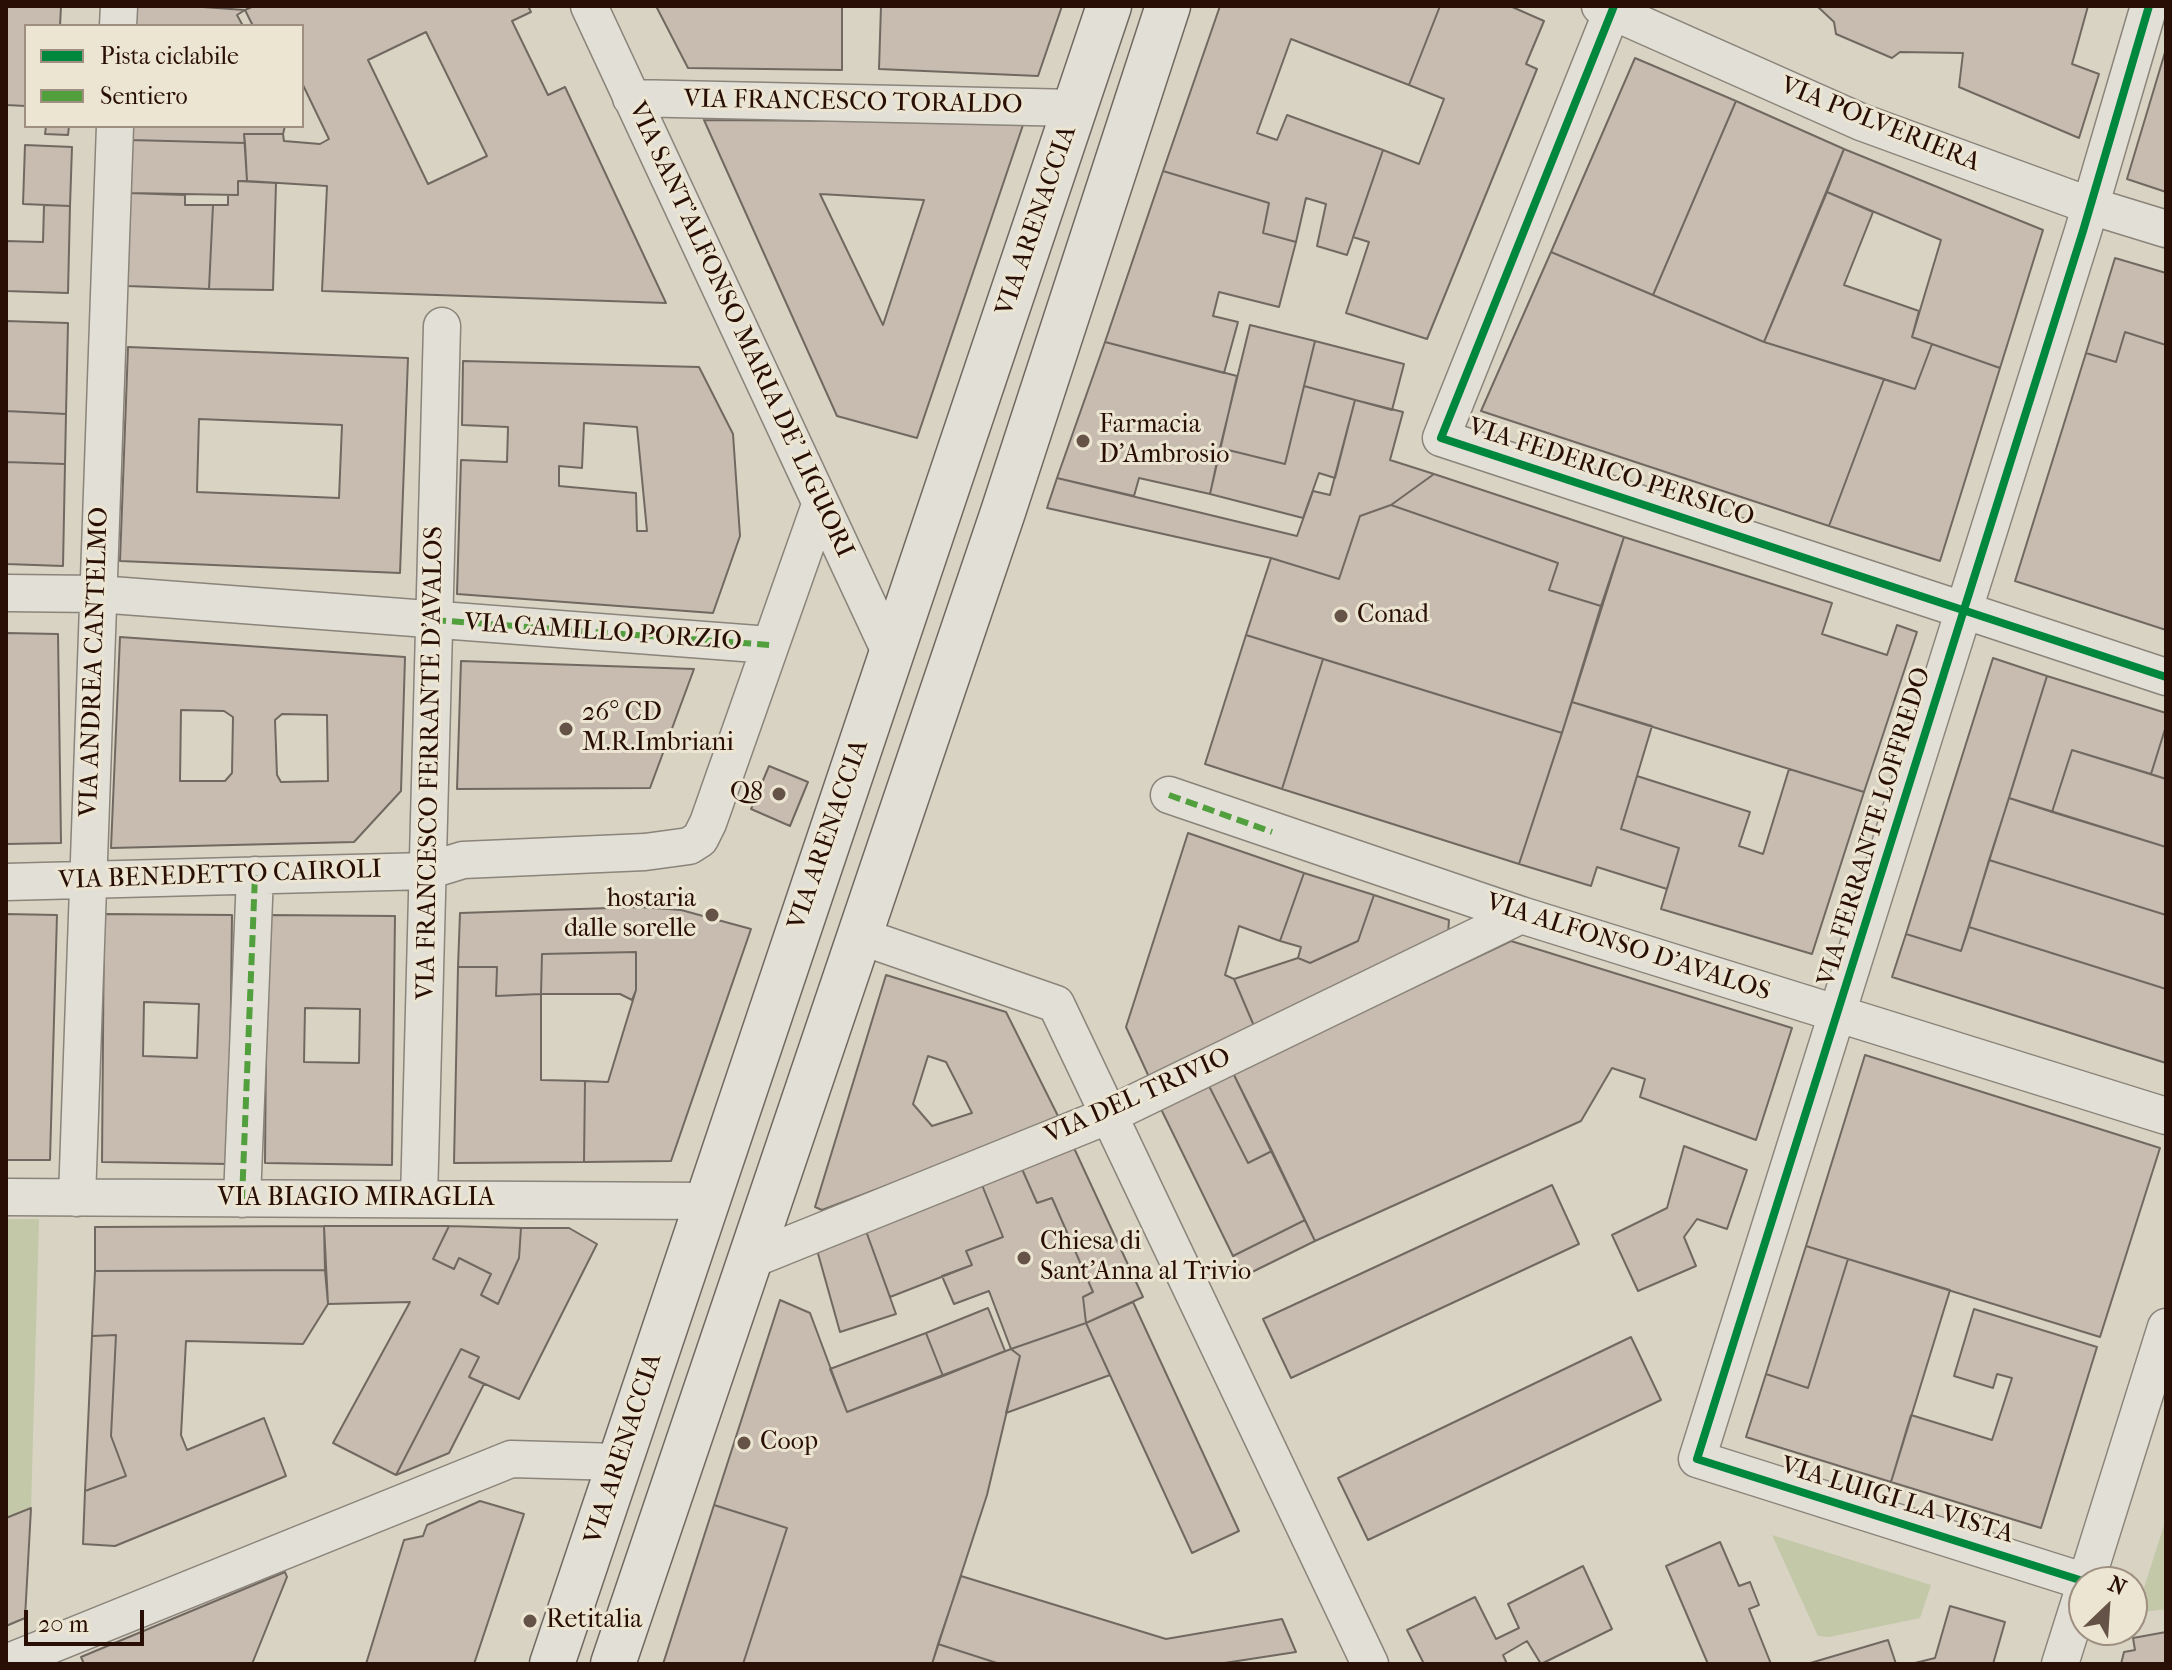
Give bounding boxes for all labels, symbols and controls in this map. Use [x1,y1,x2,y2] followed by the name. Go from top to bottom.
[24,24,304,128] legend
[100,42,239,70] text: Pista ciclabile
[1776,71,1984,179] street label: VIA POLVERIERA
[100,82,188,110] text: Sentiero
[683,84,1023,122] street label: VIA FRANCESCO TORALDO
[620,97,860,563] street label: VIA SANT'ALFONSO MARIA DE' LIGUORI
[990,122,1084,320] street label: VIA ARENACCIA
[1099,410,1229,472] place label: Farmacia D'Ambrosio
[1464,412,1758,534] street label: VIA FEDERICO PERSICO
[1074,432,1092,450] marker: Farmacia D'Ambrosio
[74,507,116,817] street label: VIA ANDREA CANTELMO
[411,526,451,1000] street label: VIA FRANCESCO FERRANTE D'AVALOS
[1357,600,1429,632] place label: Conad
[1332,607,1350,625] marker: Conad
[463,608,743,658] street label: VIA CAMILLO PORZIO
[1812,664,1938,990] street label: VIA FERRANTE LOFFREDO
[582,698,734,760] place label: 26° CD M.R.Imbriani
[557,720,575,738] marker: 26° CD M.R.Imbriani
[782,736,876,934] street label: VIA ARENACCIA
[730,778,763,810] place label: Q8
[770,785,788,803] marker: Q8
[58,855,382,897] street label: VIA BENEDETTO CAIROLI
[564,884,696,946] place label: hostaria dalle sorelle
[1482,887,1774,1009] street label: VIA ALFONSO D'AVALOS
[703,906,721,924] marker: hostaria dalle sorelle
[1040,1042,1236,1152] street label: VIA DEL TRIVIO
[217,1183,495,1215] street label: VIA BIAGIO MIRAGLIA
[1040,1227,1251,1288] place label: Chiesa di Sant'Anna al Trivio
[1015,1249,1033,1267] marker: Chiesa di Sant'Anna al Trivio
[578,1350,670,1548] street label: VIA ARENACCIA
[760,1427,818,1459] place label: Coop
[735,1434,753,1452] marker: Coop
[1777,1451,2017,1551] street label: VIA LUIGI LA VISTA
[2068,1566,2148,1646] north arrow
[2104,1571,2130,1601] text: N
[28,1594,148,1644] scale bar
[546,1605,642,1637] place label: Retitalia
[38,1610,89,1638] text: 20 m
[521,1612,539,1630] marker: Retitalia

